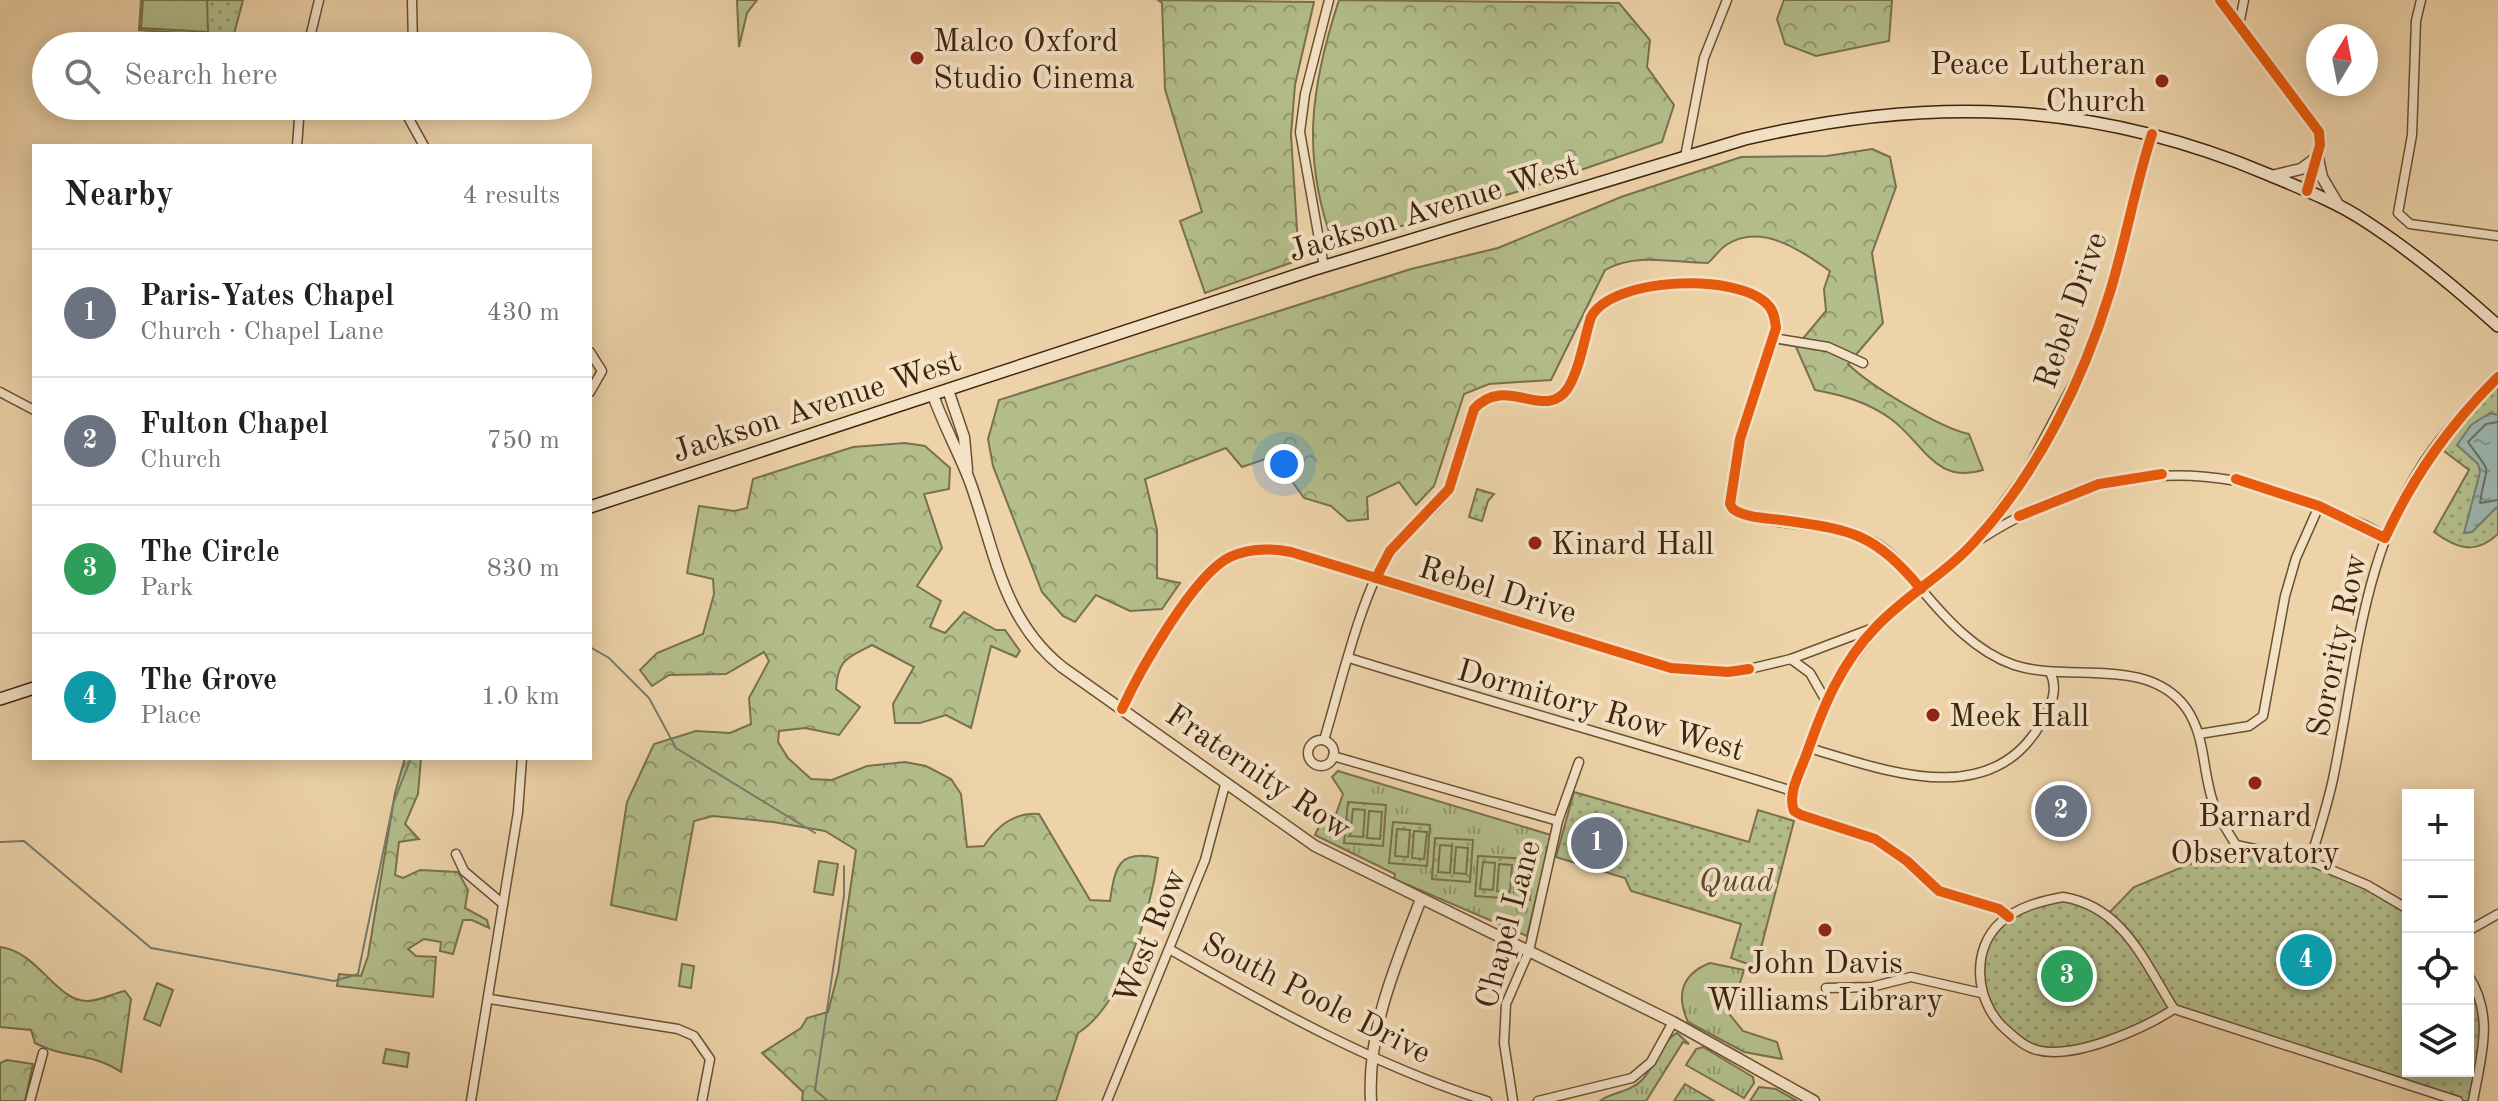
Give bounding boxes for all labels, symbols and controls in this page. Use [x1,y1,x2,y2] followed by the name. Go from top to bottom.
[2306,24,2378,96] north arrow
[933,27,1135,96] place label: Malco Oxford Studio Cinema
[32,32,592,120] search box
[908,49,926,67] marker: Malco Oxford Studio Cinema
[1930,50,2146,119] place label: Peace Lutheran Church
[60,54,104,98] icon: search
[124,61,278,91] text: Search here
[2153,72,2171,90] marker: Peace Lutheran Church
[1285,151,1583,269] street label: Jackson Avenue West
[64,179,174,213] text: Nearby
[462,183,560,209] text: 4 results
[2031,229,2115,393] street label: Rebel Drive
[140,282,394,312] text: Paris-Yates Chapel
[82,300,98,326] text: 1
[487,300,560,326] text: 430 m
[140,319,384,345] text: Church · Chapel Lane
[669,346,965,470] street label: Jackson Avenue West
[140,410,329,440] text: Fulton Chapel
[82,428,98,454] text: 2
[487,428,560,454] text: 750 m
[1264,444,1304,484] your location
[140,447,222,473] text: Church
[1551,530,1714,562] place label: Kinard Hall
[1526,534,1544,552] marker: Kinard Hall
[140,538,280,568] text: The Circle
[2304,551,2374,740] street label: Sorority Row
[1414,553,1580,631] street label: Rebel Drive
[82,556,98,582] text: 3
[487,556,560,582] text: 830 m
[140,575,194,601] text: Park
[1453,656,1747,768] street label: Dormitory Row West
[140,666,277,696] text: The Grove
[82,684,98,710] text: 4
[481,684,560,710] text: 1.0 km
[1159,700,1356,847] street label: Fraternity Row
[1949,702,2089,734] place label: Meek Hall
[140,703,201,729] text: Place
[1924,706,1942,724] marker: Meek Hall
[2246,774,2264,792] marker: Barnard Observatory
[2035,781,2087,841] pin: 2
[2402,789,2474,1077] map controls
[2402,789,2474,861] button: +
[2170,802,2340,871] place label: Barnard Observatory
[1571,813,1623,873] pin: 1
[1472,837,1548,1012] street label: Chapel Lane
[2402,861,2474,933] button: −
[1110,865,1193,1009] street label: West Row
[1698,867,1775,899] park label: Quad
[1816,921,1834,939] marker: John Davis Williams Library
[1196,928,1435,1071] street label: South Poole Drive
[2280,930,2332,990] pin: 4
[2402,933,2474,1005] button: locate
[2041,946,2093,1006] pin: 3
[1707,949,1943,1018] place label: John Davis Williams Library
[2402,1005,2474,1077] button: layers

